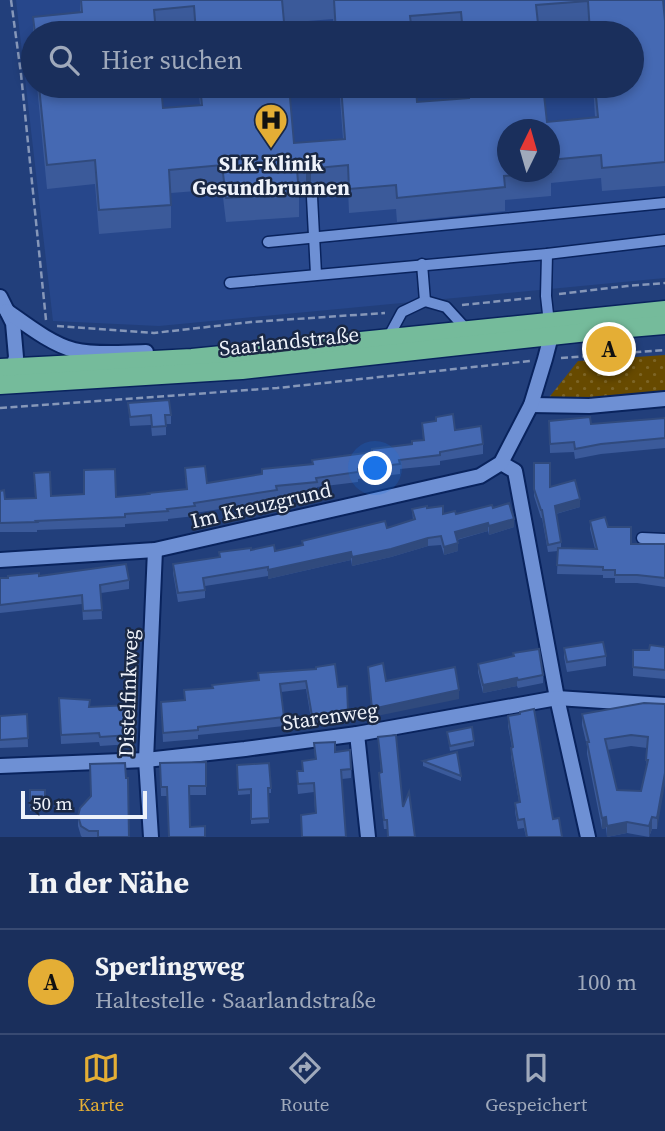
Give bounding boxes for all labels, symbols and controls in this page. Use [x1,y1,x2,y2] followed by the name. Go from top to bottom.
[21,21,644,98] search box
[45,41,83,79] icon: search
[101,42,243,78] text: Hier suchen
[252,101,290,150] hospital icon: SLK-Klinik Gesundbrunnen
[497,119,560,182] north arrow
[192,149,350,202] place label: SLK-Klinik Gesundbrunnen
[218,319,360,363] street label: Saarlandstraße
[586,323,632,375] pin: A
[358,451,392,485] your location
[188,475,334,535] street label: Im Kreuzgrund
[111,628,145,757] street label: Distelfinkweg
[280,695,380,737] street label: Starenweg
[21,788,147,820] scale bar
[32,790,73,816] text: 50 m
[28,862,189,903] text: In der Nähe
[95,948,244,984] text: Sperlingweg
[43,966,59,998] text: A
[576,966,637,998] text: 100 m
[95,984,376,1016] text: Haltestelle · Saarlandstraße
[78,1049,124,1117] tab: Karte
[280,1049,329,1117] tab: Route
[485,1049,587,1117] tab: Gespeichert

